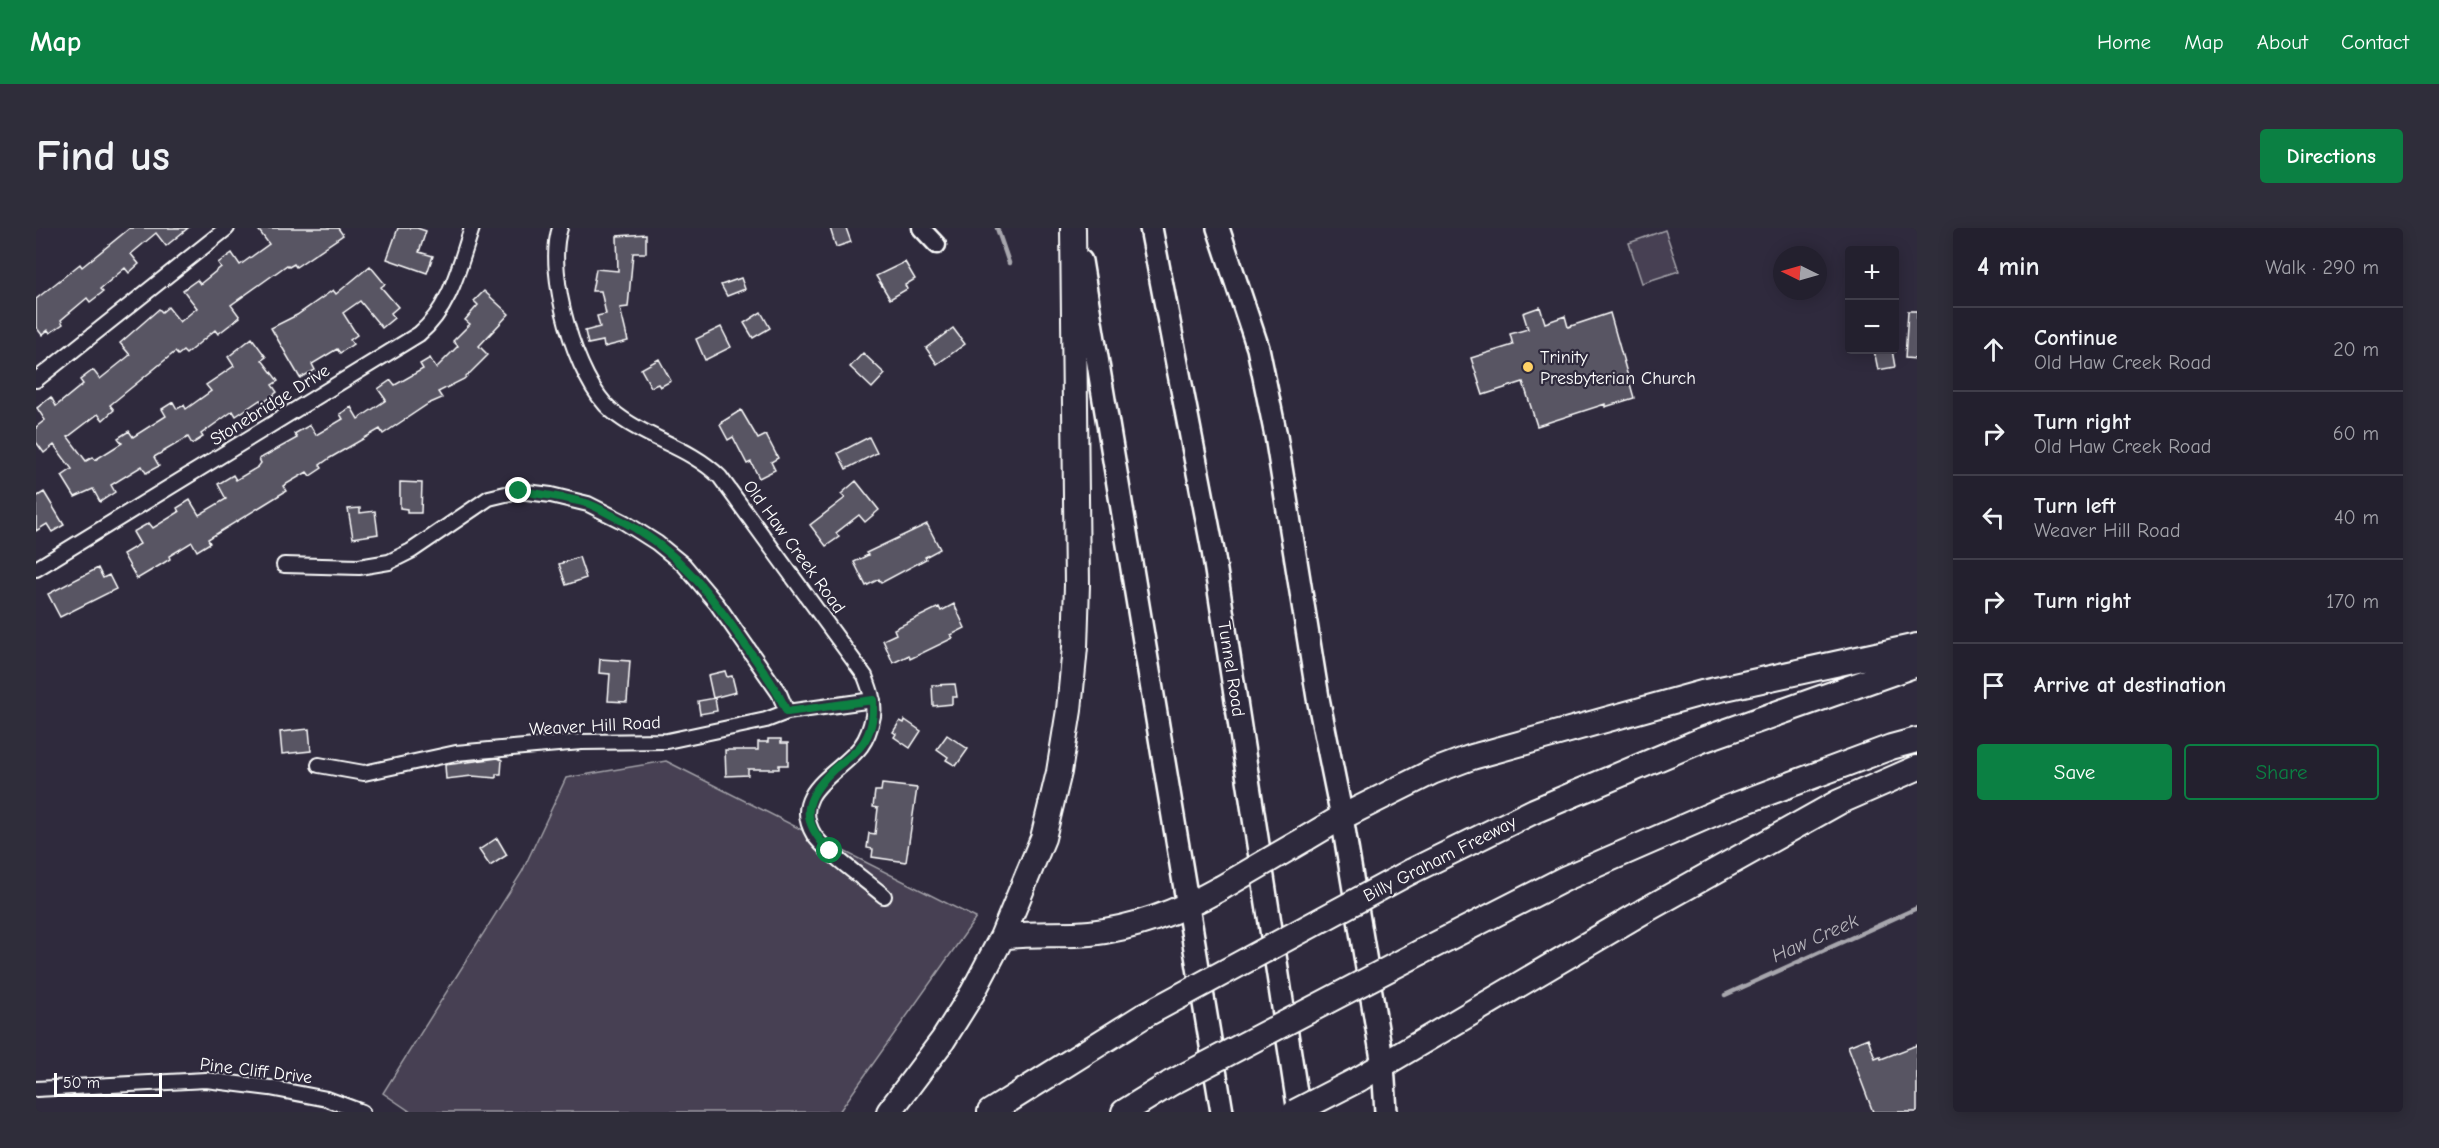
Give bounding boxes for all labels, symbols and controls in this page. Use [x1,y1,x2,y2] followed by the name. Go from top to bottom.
[30,26,81,58] text: Map
[2097,30,2151,54] text: Home
[2184,30,2224,54] text: Map
[2257,30,2308,54] text: About
[2341,30,2409,54] text: Contact
[2260,129,2403,183] button: Directions
[36,132,170,181] text: Find us
[1773,246,1827,300] north arrow
[1845,246,1899,354] map controls
[1845,246,1899,300] button: +
[1977,252,2040,282] text: 4 min
[2265,256,2379,279] text: Walk · 290 m
[1845,300,1899,354] button: −
[2034,325,2117,351] text: Continue
[1977,333,2010,366] icon: ahead
[2333,338,2379,361] text: 20 m
[1540,347,1696,389] place label: Trinity Presbyterian Church
[2034,351,2211,374] text: Old Haw Creek Road
[206,360,334,450] street label: Stonebridge Drive
[1521,360,1535,374] marker: Trinity Presbyterian Church
[2034,409,2131,435] text: Turn right
[1977,417,2010,450] icon: right
[2333,422,2379,445] text: 60 m
[2034,435,2211,458] text: Old Haw Creek Road
[739,476,849,618] street label: Old Haw Creek Road
[505,477,531,503] route end
[2034,493,2116,519] text: Turn left
[1977,501,2010,534] icon: left
[2334,506,2379,529] text: 40 m
[2034,519,2181,542] text: Weaver Hill Road
[1977,585,2010,618] icon: right
[2034,588,2131,614] text: Turn right
[2326,590,2379,613] text: 170 m
[1213,620,1249,718] street label: Tunnel Road
[1977,669,2010,702] icon: arrive
[2034,672,2226,698] text: Arrive at destination
[529,712,661,740] street label: Weaver Hill Road
[1977,744,2172,800] button: Save
[2184,744,2379,800] button: Share
[1360,811,1521,907] street label: Billy Graham Freeway
[816,837,842,863] route start
[1768,909,1862,967] water label: Haw Creek
[199,1054,313,1088] street label: Pine Cliff Drive
[54,1070,162,1098] scale bar
[63,1074,100,1092] text: 50 m

